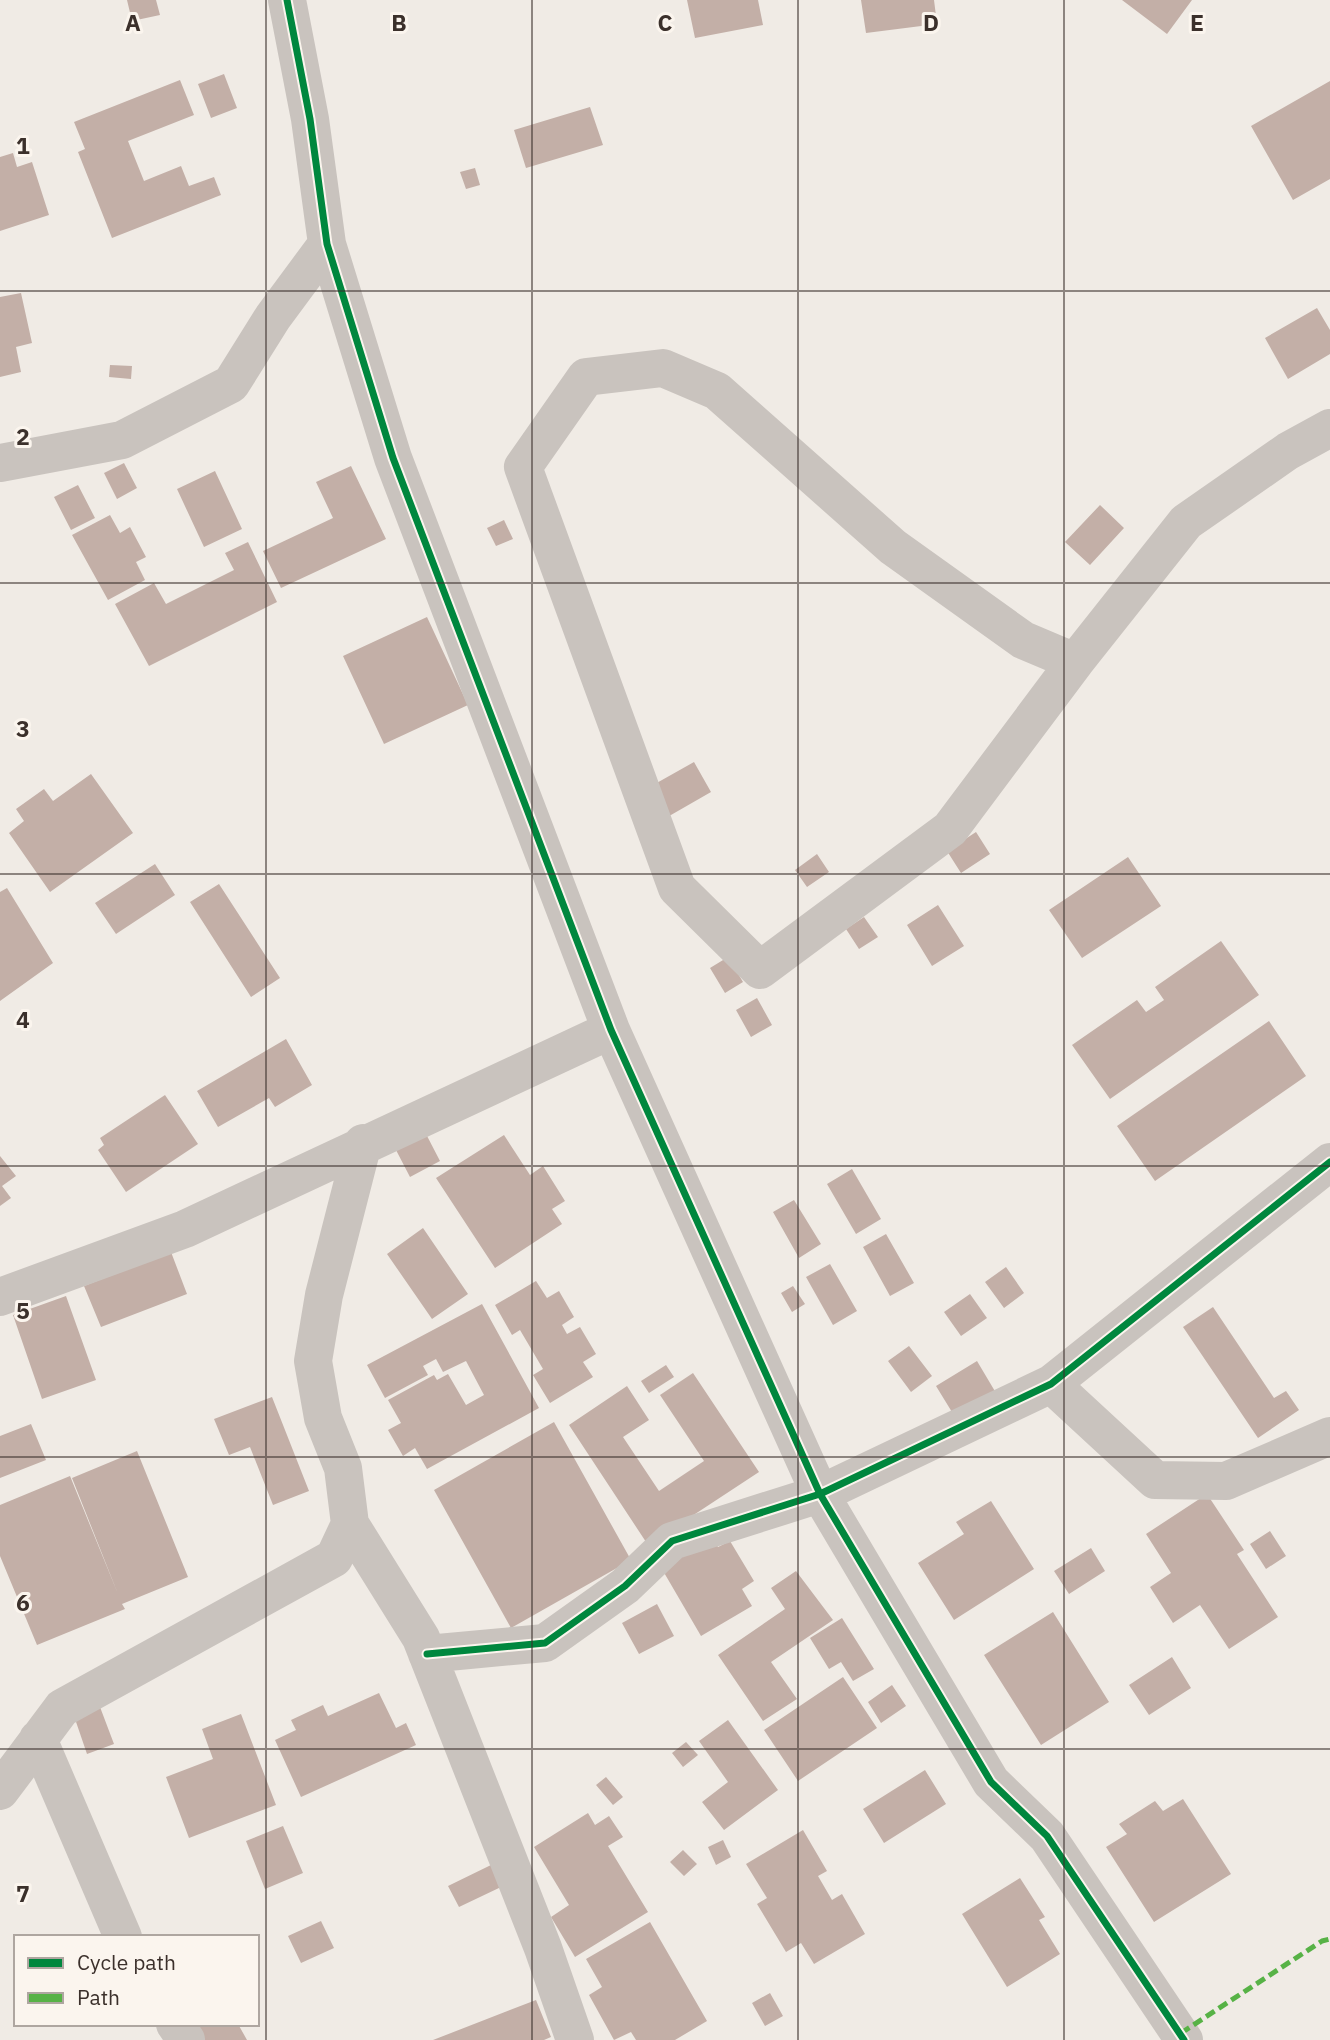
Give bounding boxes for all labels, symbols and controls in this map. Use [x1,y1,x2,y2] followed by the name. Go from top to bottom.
[125,7,141,37] text: A
[391,7,407,37] text: B
[658,7,673,37] text: C
[923,7,939,37] text: D
[1190,7,1204,37] text: E
[16,130,30,160] text: 1
[16,421,30,451] text: 2
[16,713,30,743] text: 3
[16,1004,30,1034] text: 4
[16,1295,30,1325] text: 5
[16,1587,30,1617] text: 6
[16,1878,30,1908] text: 7
[14,1935,259,2026] legend
[77,1948,176,1976] text: Cycle path
[77,1983,120,2011] text: Path

